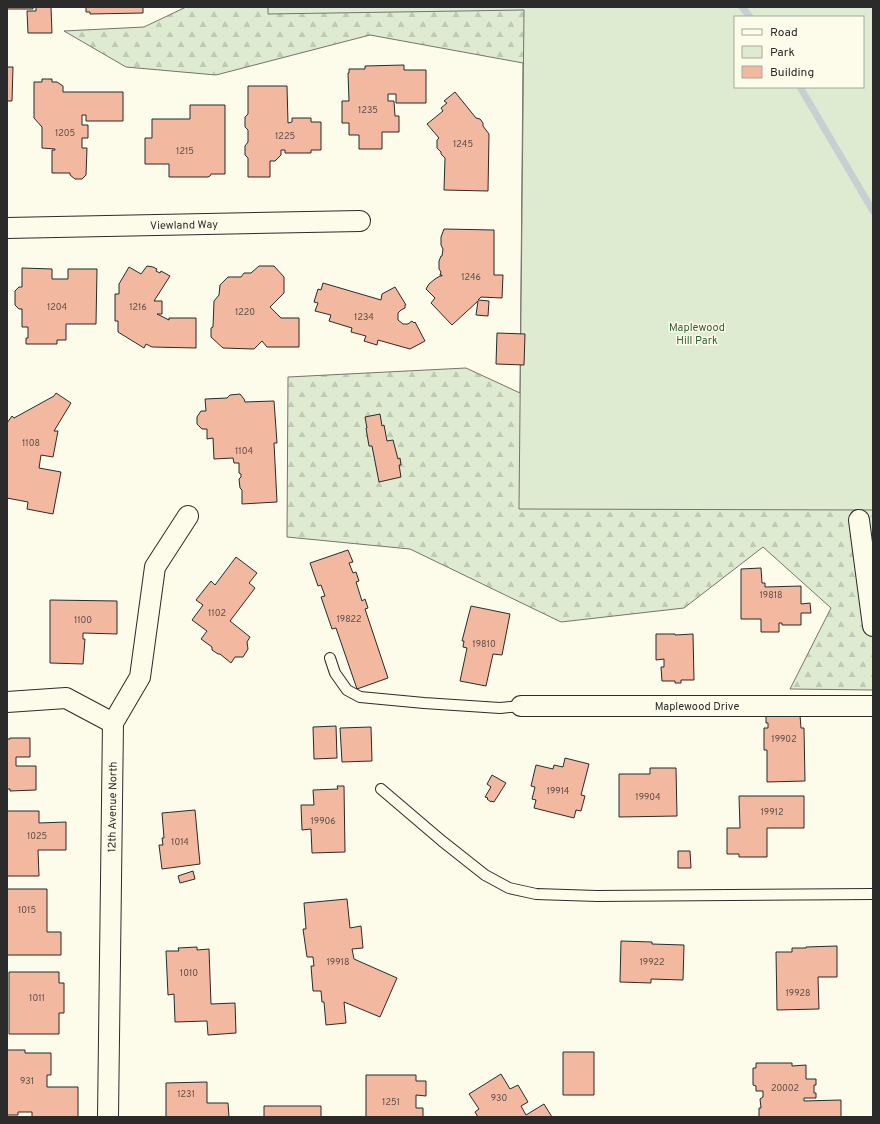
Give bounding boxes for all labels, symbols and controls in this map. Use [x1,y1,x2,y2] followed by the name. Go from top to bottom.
[734,16,864,88] legend
[770,25,798,41] text: Road
[770,45,795,61] text: Park
[770,65,814,81] text: Building
[358,105,378,116] house number: 1235
[55,128,75,139] house number: 1205
[275,131,295,142] house number: 1225
[453,139,473,150] house number: 1245
[176,146,194,157] house number: 1215
[150,218,218,233] street label: Viewland Way
[461,272,481,283] house number: 1246
[47,302,68,313] house number: 1204
[129,302,147,313] house number: 1216
[235,307,255,318] house number: 1220
[354,312,374,323] house number: 1234
[669,321,725,348] park label: Maplewood Hill Park
[22,438,40,449] house number: 1108
[235,446,253,457] house number: 1104
[759,590,783,601] house number: 19818
[208,608,226,619] house number: 1102
[336,614,362,625] house number: 19822
[74,615,92,626] house number: 1100
[472,639,496,650] house number: 19810
[655,700,739,714] street label: Maplewood Drive
[771,734,797,745] house number: 19902
[105,761,121,853] street label: 12th Avenue North
[547,786,570,797] house number: 19914
[635,792,661,803] house number: 19904
[761,807,783,818] house number: 19912
[310,816,336,827] house number: 19906
[27,831,47,842] house number: 1025
[171,837,189,848] house number: 1014
[18,905,36,916] house number: 1015
[327,957,349,968] house number: 19918
[639,957,665,968] house number: 19922
[180,968,198,979] house number: 1010
[785,988,811,999] house number: 19928
[29,993,45,1004] house number: 1011
[20,1076,34,1087] house number: 931
[771,1083,799,1094] house number: 20002
[177,1089,195,1100] house number: 1231
[491,1093,507,1104] house number: 930
[382,1097,400,1108] house number: 1251

